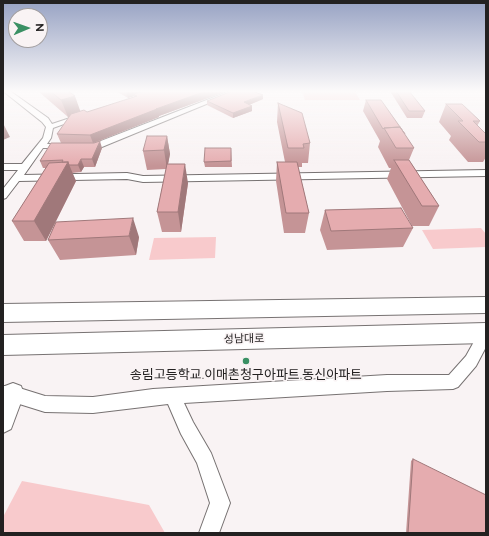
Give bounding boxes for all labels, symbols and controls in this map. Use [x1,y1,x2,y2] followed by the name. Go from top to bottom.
[8,8,48,48] north arrow
[33,23,46,32] text: N
[224,332,264,346] street label: 성남대로
[241,356,251,366] marker: 송림고등학교.이매촌청구아파트.동신아파트
[130,367,362,383] place label: 송림고등학교.이매촌청구아파트.동신아파트

